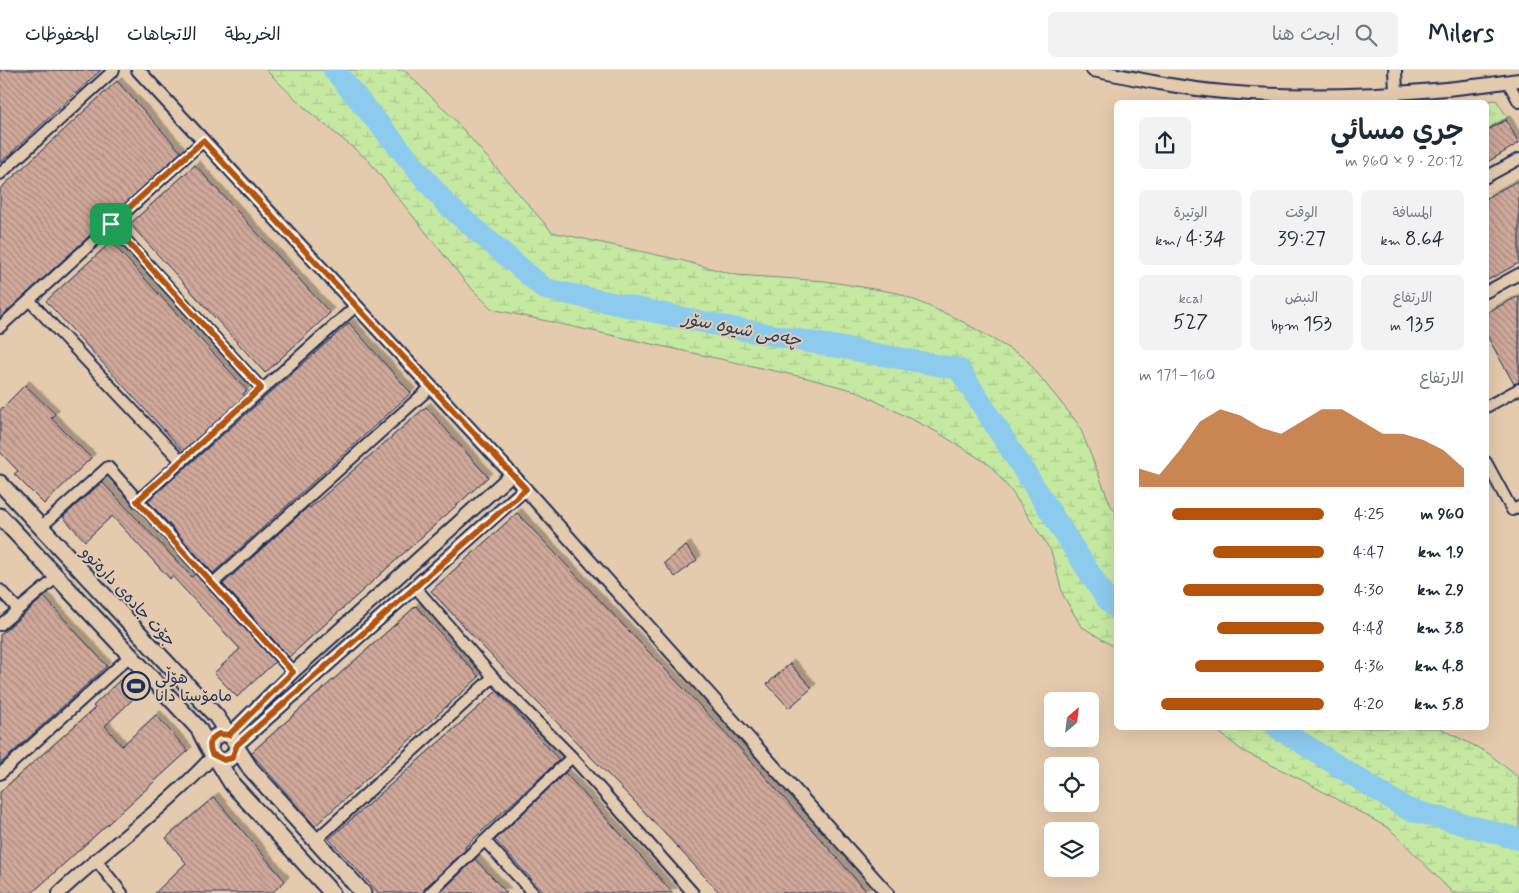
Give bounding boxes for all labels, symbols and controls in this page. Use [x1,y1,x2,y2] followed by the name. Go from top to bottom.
[1048,12,1398,57] search box
[1428,19,1494,50] text: Milers
[1352,21,1380,49] icon: search
[1272,22,1340,47] text: ابحث هنا
[25,23,99,47] text: المحفوظات
[127,23,197,47] text: الاتجاهات
[225,23,281,47] text: الخريطة
[1330,113,1464,150] text: جري مسائي
[1139,117,1191,169] button: share
[1345,151,1464,172] text: 20:12 · 9 × 960 m
[90,203,132,245] pin
[1174,204,1207,222] text: الوتيرة
[1285,204,1318,222] text: الوقت
[1393,204,1432,222] text: المسافة
[97,210,125,238] icon: arrive
[1186,225,1226,253] text: 4:34
[1277,225,1326,253] text: 39:27
[1405,225,1444,253] text: 8.64
[1155,232,1186,250] text: /km
[1381,232,1405,250] text: km
[1285,289,1318,307] text: النبض
[1393,289,1432,307] text: الارتفاع
[1179,290,1202,308] text: kcal
[679,306,804,353] water label: چەمی شیوە سۆر
[1173,308,1208,336] text: 527
[1303,310,1332,338] text: 153
[1405,310,1435,338] text: 135
[1271,317,1303,335] text: bpm
[1390,317,1405,335] text: m
[1139,365,1215,386] text: 160–171 m
[1419,368,1464,389] text: الارتفاع
[1354,504,1384,525] text: 4:25
[1421,504,1464,525] text: 960 m
[75,542,180,652] street label: جۆت جادەی دارەتوو
[1353,542,1384,563] text: 4:47
[1418,542,1464,563] text: 1.9 km
[1354,580,1384,601] text: 4:30
[1417,580,1464,601] text: 2.9 km
[1352,618,1384,639] text: 4:48
[1417,618,1464,639] text: 3.8 km
[1354,656,1384,677] text: 4:36
[1415,656,1464,677] text: 4.8 km
[155,666,232,707] place label: هۆڵی مامۆستا دانا
[121,671,151,701] sports icon: هۆڵی مامۆستا دانا
[1044,692,1099,748] north arrow
[1044,692,1099,877] map controls
[1353,694,1384,715] text: 4:20
[1414,694,1464,715] text: 5.8 km
[1044,757,1099,812] button: locate
[1044,822,1099,877] button: layers

